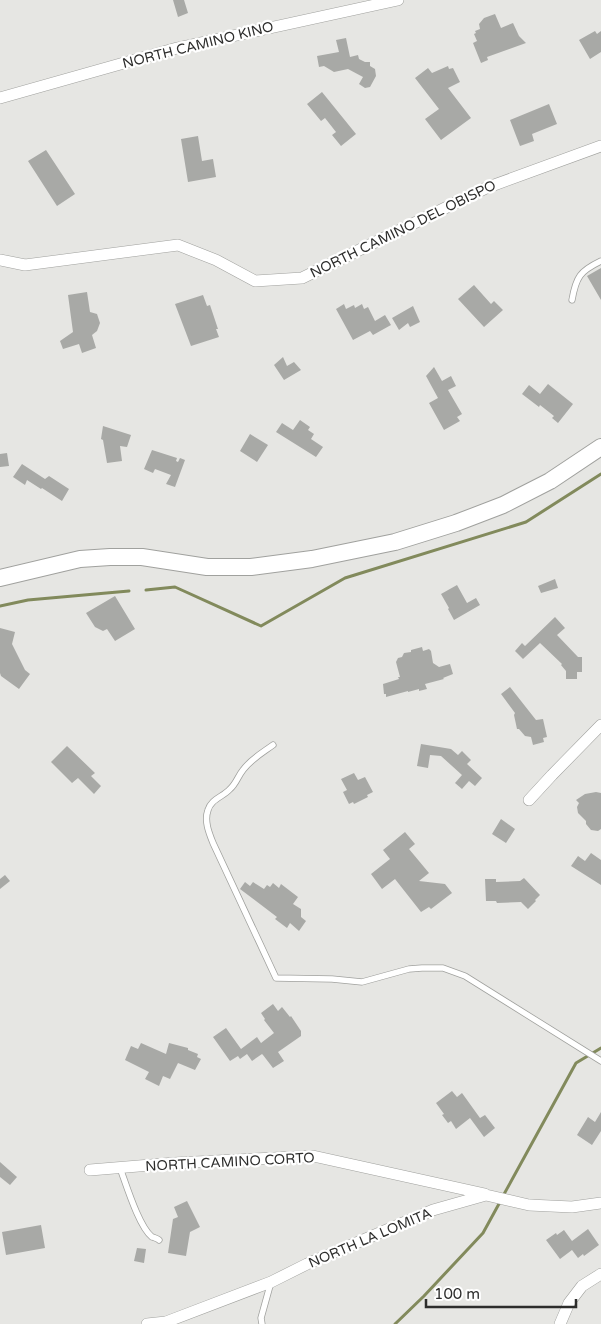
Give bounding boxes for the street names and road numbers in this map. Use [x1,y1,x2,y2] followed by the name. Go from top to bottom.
[121,18,275,72] street label: NORTH CAMINO KINO
[307,176,499,282] street label: NORTH CAMINO DEL OBISPO
[145,1149,315,1175] street label: NORTH CAMINO CORTO
[306,1204,434,1272] street label: NORTH LA LOMITA

